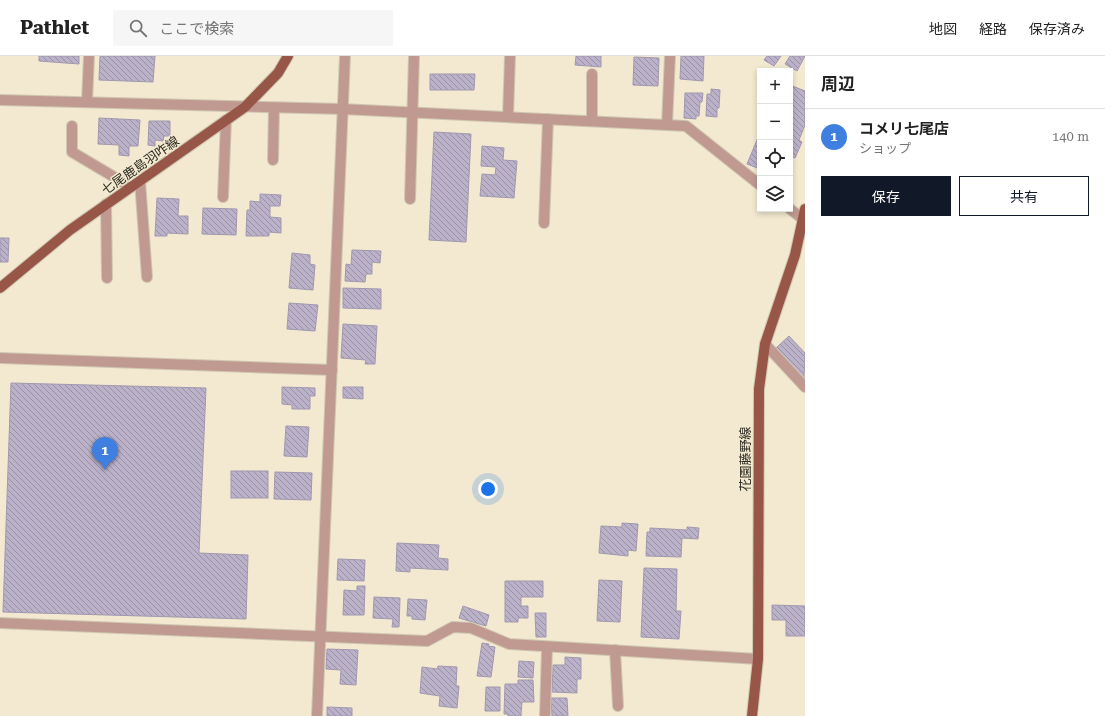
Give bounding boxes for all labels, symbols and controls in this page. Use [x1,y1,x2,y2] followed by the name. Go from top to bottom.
[113,10,393,46] search box
[20,16,89,39] text: Pathlet
[127,17,149,39] icon: search
[159,20,234,38] text: ここで検索
[929,21,957,37] text: 地図
[979,21,1007,37] text: 経路
[1029,21,1085,37] text: 保存済み
[757,68,793,212] map controls
[757,68,793,104] button: +
[821,74,855,94] text: 周辺
[757,104,793,140] button: −
[859,120,949,138] text: コメリ七尾店
[830,129,838,144] text: 1
[1052,129,1089,144] text: 140 m
[99,133,182,198] street label: 七尾鹿島羽咋線
[757,140,793,176] button: locate
[859,141,911,156] text: ショップ
[757,176,793,212] button: layers
[821,176,951,216] button: 保存
[959,176,1089,216] button: 共有
[738,426,753,492] street label: 花園藤野線
[92,437,118,470] pin: 1
[478,479,498,499] your location

